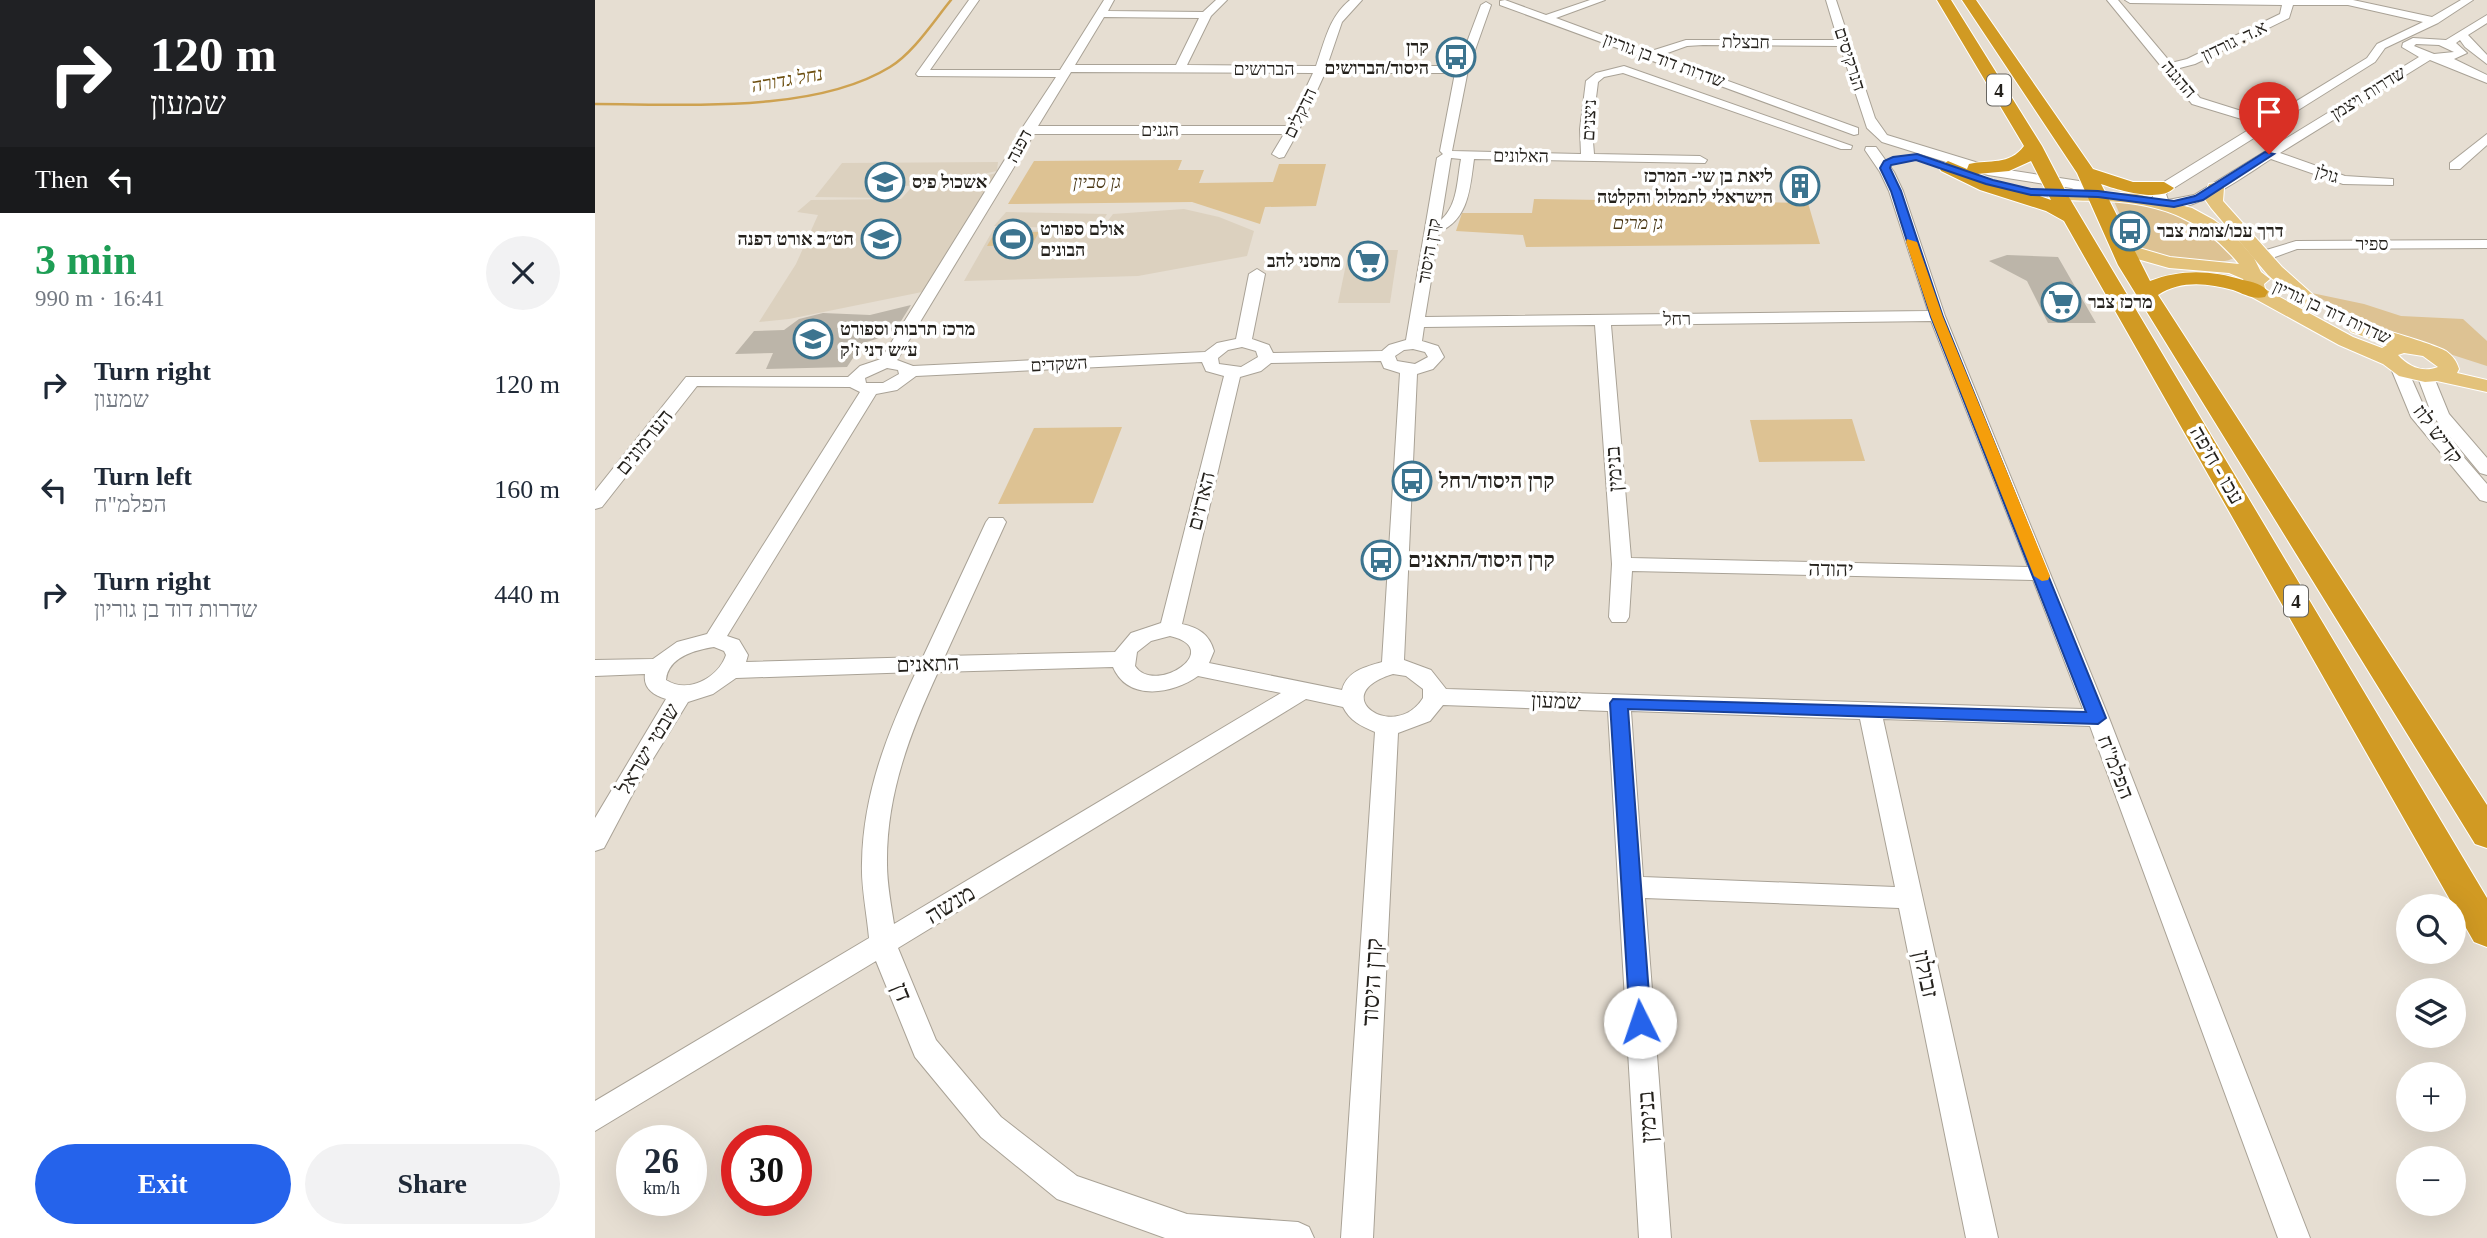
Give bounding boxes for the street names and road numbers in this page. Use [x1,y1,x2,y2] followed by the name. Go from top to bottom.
[2198,17,2270,65] street label: א.ד. גורדון
[1830,25,1870,93] street label: הנרקיסים
[1601,29,1728,91] street label: שדרות דוד בן גוריון
[1722,32,1770,52] street label: חבצלת
[2158,56,2200,102] street label: ההגנה
[1233,59,1295,79] street label: הברושים
[2327,62,2409,124] street label: שדרות ויצמן
[1987,74,2011,106] road number: 4
[1279,85,1321,141] street label: הדקלים
[1578,99,1600,141] street label: ניצנים
[1141,120,1179,140] street label: הגנים
[1002,126,1036,166] street label: דפנה
[1493,146,1549,166] street label: האלונים
[2313,161,2341,187] street label: גולן
[1413,217,1445,285] street label: קרן היסוד
[2355,234,2389,254] street label: ספיר
[2270,276,2394,348] street label: שדרות דוד בן גוריון
[1662,309,1691,329] street label: רחל
[1030,353,1088,375] street label: השקדים
[2408,400,2468,468] street label: קדיש לוז
[610,404,678,480] street label: הערמונים
[2185,422,2249,508] street label: עכו - חיפה
[1600,445,1628,493] street label: בנימין
[1182,469,1220,533] street label: הארזים
[1808,557,1854,581] street label: יהודה
[2284,586,2308,616] road number: 4
[896,651,960,677] street label: התאנים
[1531,688,1581,714] street label: שמעון
[611,699,685,800] street label: שבטי ישראל
[2093,732,2139,802] street label: הפלמ"ח
[921,879,979,929] street label: מנשה
[1357,937,1387,1027] street label: קרן היסוד
[1908,948,1944,1000] street label: זבולון
[887,979,917,1005] street label: דן
[1632,1090,1662,1144] street label: בנימין

